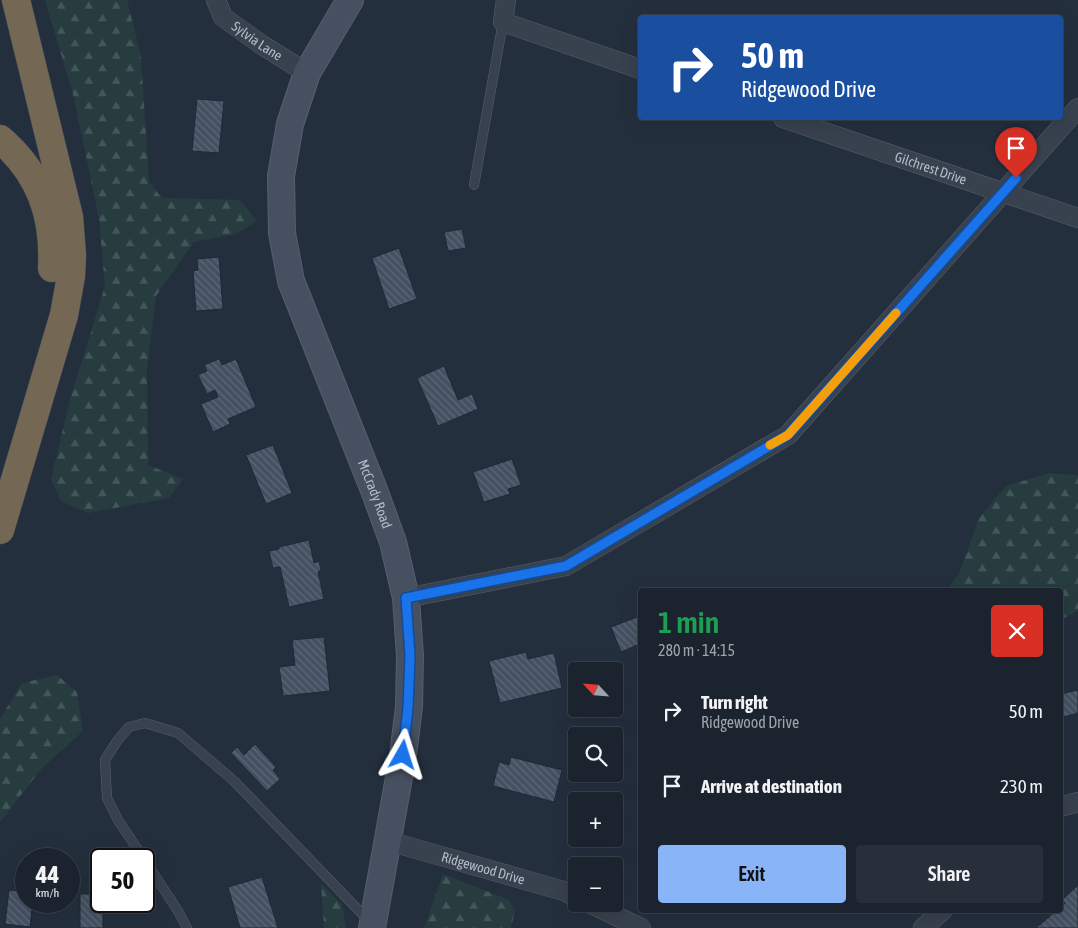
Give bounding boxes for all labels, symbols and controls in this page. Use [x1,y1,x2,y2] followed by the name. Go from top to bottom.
[229,18,285,64] street label: Sylvia Lane
[658,35,723,100] icon: right
[741,35,804,75] text: 50 m
[741,76,876,102] text: Ridgewood Drive
[995,127,1037,178] pin
[1002,134,1030,162] icon: arrive
[893,148,969,188] street label: Gilchrest Drive
[355,457,395,531] street label: McCrady Road
[658,605,719,639] text: 1 min
[991,605,1043,657] button: close
[658,641,735,659] text: 280 m · 14:15
[568,662,622,718] north arrow
[568,662,623,912] map controls
[701,691,768,713] text: Turn right
[658,697,686,725] icon: right
[1009,700,1043,722] text: 50 m
[701,713,799,731] text: Ridgewood Drive
[568,727,623,782] button: search
[376,728,428,780] position arrow
[658,772,686,800] icon: arrive
[701,775,842,797] text: Arrive at destination
[1000,775,1043,797] text: 230 m
[568,792,623,847] button: +
[658,845,846,903] button: Exit
[856,845,1043,903] button: Share
[90,848,155,913] speed limit sign: 50
[440,849,527,888] street label: Ridgewood Drive
[568,857,623,912] button: −
[36,860,59,888] text: 44
[36,886,59,900] text: km/h

